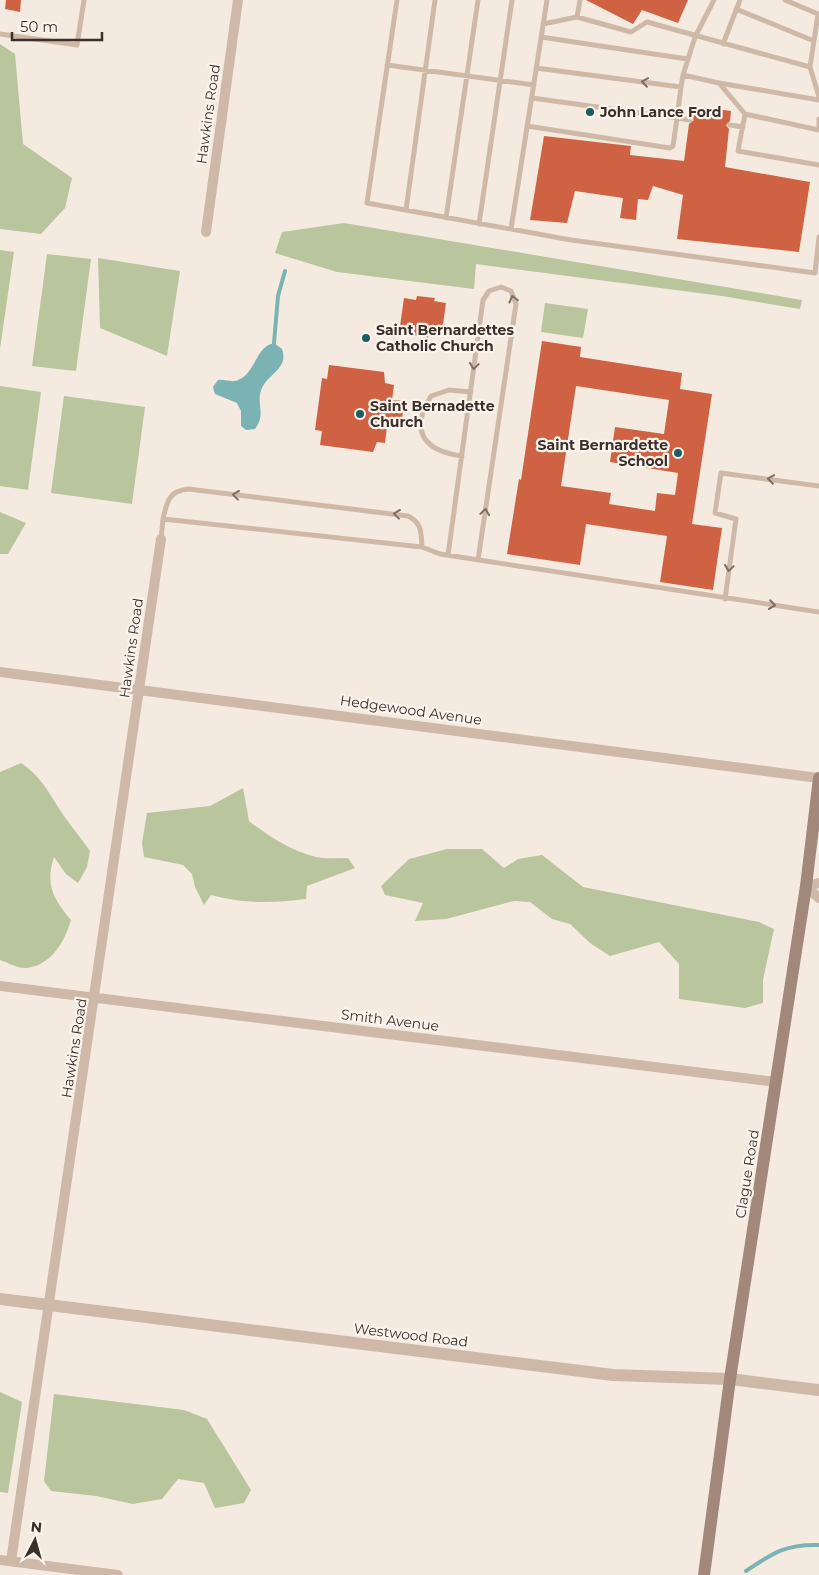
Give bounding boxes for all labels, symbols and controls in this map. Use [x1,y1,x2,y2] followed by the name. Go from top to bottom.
[12,10,102,42] scale bar
[20,17,58,36] text: 50 m
[192,63,224,165] street label: Hawkins Road
[640,77,648,88] one-way arrow
[599,103,721,121] place label: John Lance Ford
[584,106,596,118] marker: John Lance Ford
[508,295,519,304] one-way arrow
[376,321,514,355] place label: Saint Bernardettes Catholic Church
[360,332,372,344] marker: Saint Bernardettes Catholic Church
[470,362,480,370] one-way arrow
[370,397,495,431] place label: Saint Bernadette Church
[354,408,366,420] marker: Saint Bernadette Church
[538,436,668,470] place label: Saint Bernardette School
[672,447,684,459] marker: Saint Bernardette School
[766,475,775,485] one-way arrow
[231,490,239,501] one-way arrow
[479,507,489,516] one-way arrow
[393,509,401,520] one-way arrow
[724,565,735,573] one-way arrow
[115,597,147,699] street label: Hawkins Road
[767,600,776,610] one-way arrow
[339,691,483,729] street label: Hedgewood Avenue
[57,997,91,1099] street label: Hawkins Road
[340,1005,440,1035] street label: Smith Avenue
[731,1128,763,1220] street label: Clague Road
[353,1319,469,1351] street label: Westwood Road
[10,1515,60,1565] north arrow
[30,1518,43,1537] text: N

